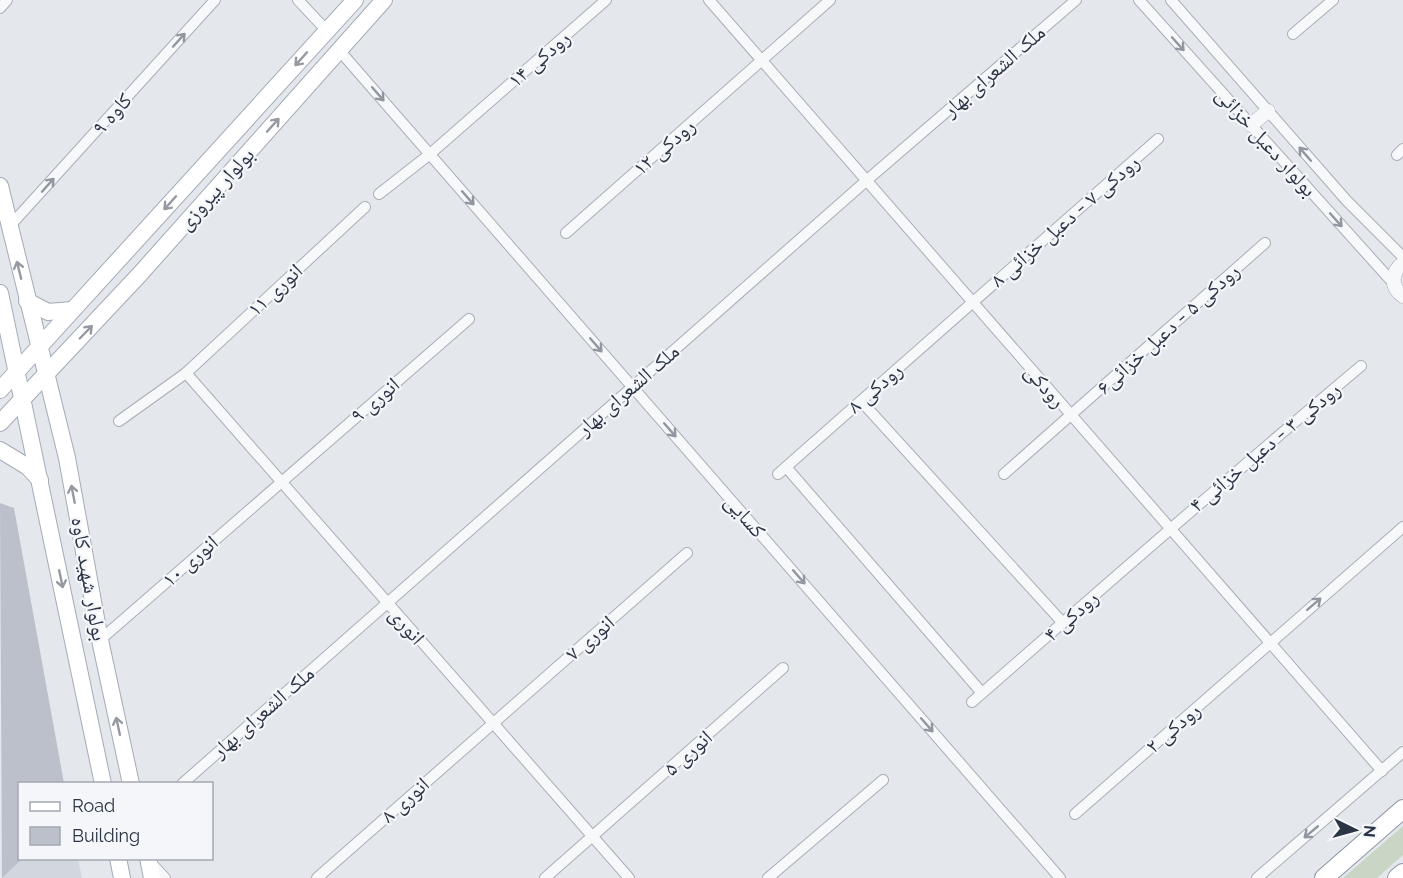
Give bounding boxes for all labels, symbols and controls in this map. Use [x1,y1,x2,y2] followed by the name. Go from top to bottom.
[937,19,1050,123] street label: ملک الشعرای بهار
[503,25,575,93] street label: رودکی ۱۴
[172,33,186,48] one-way arrow
[1171,36,1185,51] one-way arrow
[295,51,309,66] one-way arrow
[1210,82,1322,202] street label: بولوار دعبل خزائی
[371,86,385,101] one-way arrow
[87,88,137,140] street label: کاوه ۹
[628,113,700,181] street label: رودکی ۱۲
[266,118,280,133] one-way arrow
[172,142,259,235] street label: بولوار پیروزی
[1298,147,1312,162] one-way arrow
[985,149,1145,293] street label: رودکی ۷ - دعبل خزائی ۸
[41,177,55,192] one-way arrow
[461,191,475,206] one-way arrow
[163,195,177,210] one-way arrow
[1329,212,1343,227] one-way arrow
[242,258,307,321] street label: انوری ۱۱
[1091,258,1245,400] street label: رودکی ۵ - دعبل خزائی۶
[12,261,24,280] one-way arrow
[78,325,92,340] one-way arrow
[589,337,603,353] one-way arrow
[571,338,684,442] street label: ملک الشعرای بهار
[842,357,908,419] street label: رودکی ۸
[1019,359,1071,413] street label: رودکی
[345,372,404,428] street label: انوری ۹
[1184,376,1346,518] street label: رودکی ۳ - دعبل خزائی ۴
[663,422,677,438] one-way arrow
[67,484,78,504] one-way arrow
[719,489,771,543] street label: کسایی
[66,515,113,643] street label: بولوار شهید کاوه
[157,530,223,592] street label: انوری ۱۰
[56,569,67,589] one-way arrow
[792,570,806,585] one-way arrow
[1038,585,1104,647] street label: رودکی ۴
[1306,597,1321,611] one-way arrow
[384,602,430,650] street label: انوری
[560,610,619,666] street label: انوری ۷
[206,660,319,764] street label: ملک الشعرای بهار
[1140,697,1206,759] street label: رودکی ۲
[112,717,124,736] one-way arrow
[920,717,934,732] one-way arrow
[658,724,717,781] street label: انوری ۵
[375,771,434,828] street label: انوری ۸
[18,782,213,860] legend
[72,795,115,816] text: Road
[1325,800,1385,860] north arrow
[1359,824,1379,838] text: N
[72,825,140,846] text: Building
[1304,825,1319,839] one-way arrow

